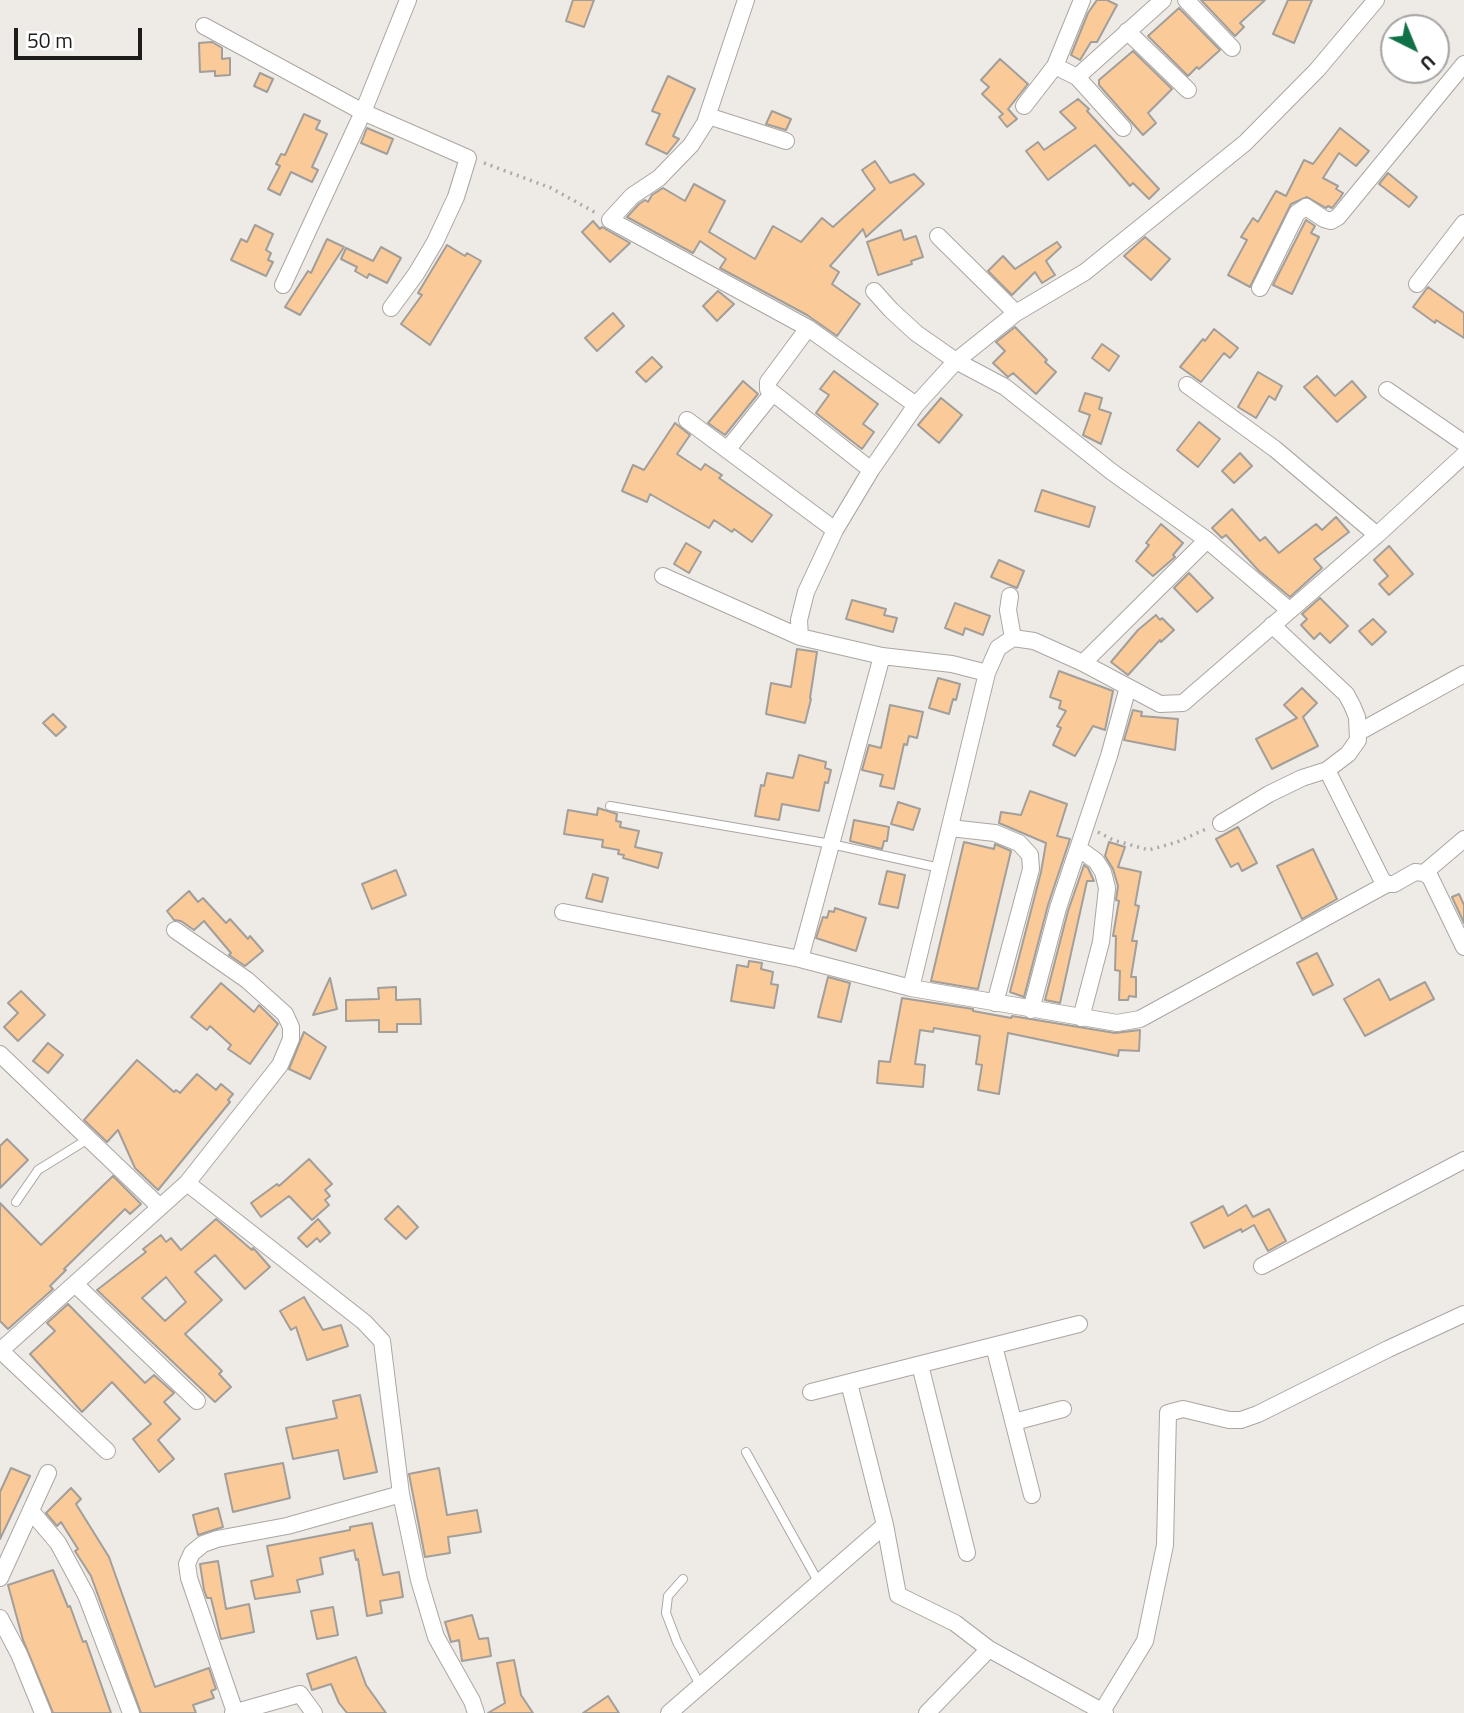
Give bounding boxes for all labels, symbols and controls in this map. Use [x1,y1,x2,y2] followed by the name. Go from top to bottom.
[18,14,145,58] scale bar
[1380,14,1450,84] north arrow
[27,24,73,56] text: 50 m
[1414,48,1443,78] text: U

